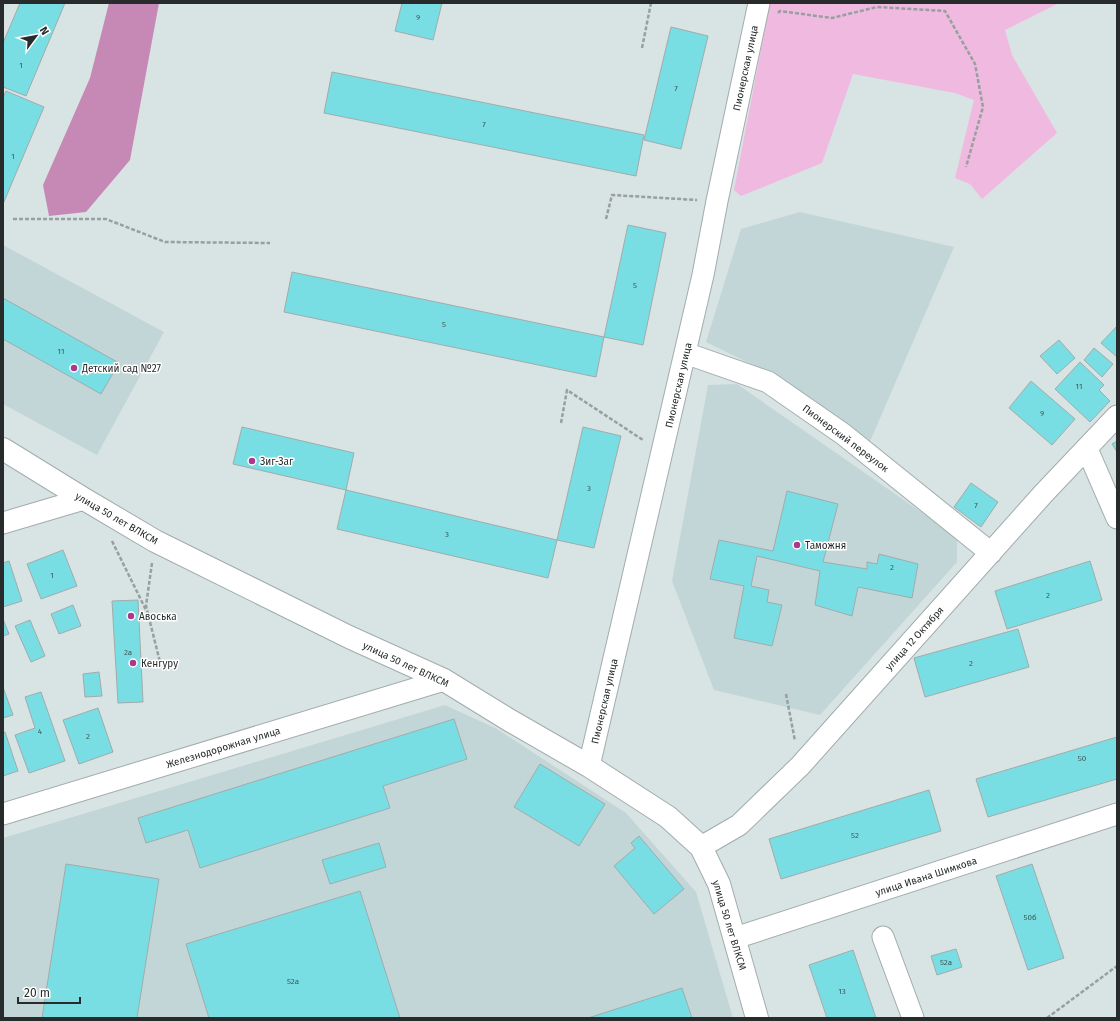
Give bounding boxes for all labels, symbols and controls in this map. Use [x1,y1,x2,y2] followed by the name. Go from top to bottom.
[416,13,420,22] house number: 9
[16,16,56,56] north arrow
[37,24,52,38] text: N
[731,24,761,112] street label: Пионерская улица
[19,61,23,70] house number: 1
[674,84,678,93] house number: 7
[482,120,486,129] house number: 7
[11,152,15,161] house number: 1
[633,281,637,290] house number: 5
[442,320,446,329] house number: 5
[663,341,695,429] street label: Пионерская улица
[58,347,64,356] house number: 11
[69,363,79,373] marker: Детский сад №27
[81,363,162,375] place label: Детский сад №27
[1076,382,1082,391] house number: 11
[800,402,892,476] street label: Пионерский переулок
[1040,409,1044,418] house number: 9
[247,456,257,466] marker: Зиг-Заг
[260,456,294,468] place label: Зиг-Заг
[587,484,591,493] house number: 3
[73,490,160,548] street label: улица 50 лет ВЛКСМ
[974,501,978,510] house number: 7
[445,530,449,539] house number: 3
[792,540,802,550] marker: Таможня
[805,540,846,552] place label: Таможня
[890,563,894,572] house number: 2
[50,571,54,580] house number: 1
[1046,591,1050,600] house number: 2
[883,604,946,673] street label: улица 12 Октября
[126,611,136,621] marker: Авоська
[139,611,177,623] place label: Авоська
[361,640,451,690] street label: улица 50 лет ВЛКСМ
[124,648,132,657] house number: 2а
[589,657,621,745] street label: Пионерская улица
[128,658,138,668] marker: Кенгуру
[141,658,178,670] place label: Кенгуру
[969,659,973,668] house number: 2
[165,725,282,771] street label: Железнодорожная улица
[38,727,43,736] house number: 4
[86,732,90,741] house number: 2
[1078,754,1087,763] house number: 50
[851,831,859,840] house number: 52
[874,855,979,899] street label: улица Ивана Шимкова
[710,879,749,972] street label: улица 50 лет ВЛКСМ
[1023,913,1037,922] house number: 50б
[940,958,952,967] house number: 52а
[287,977,299,986] house number: 52а
[18,979,80,1005] scale bar
[24,986,50,1000] text: 20 m
[838,987,846,996] house number: 13

